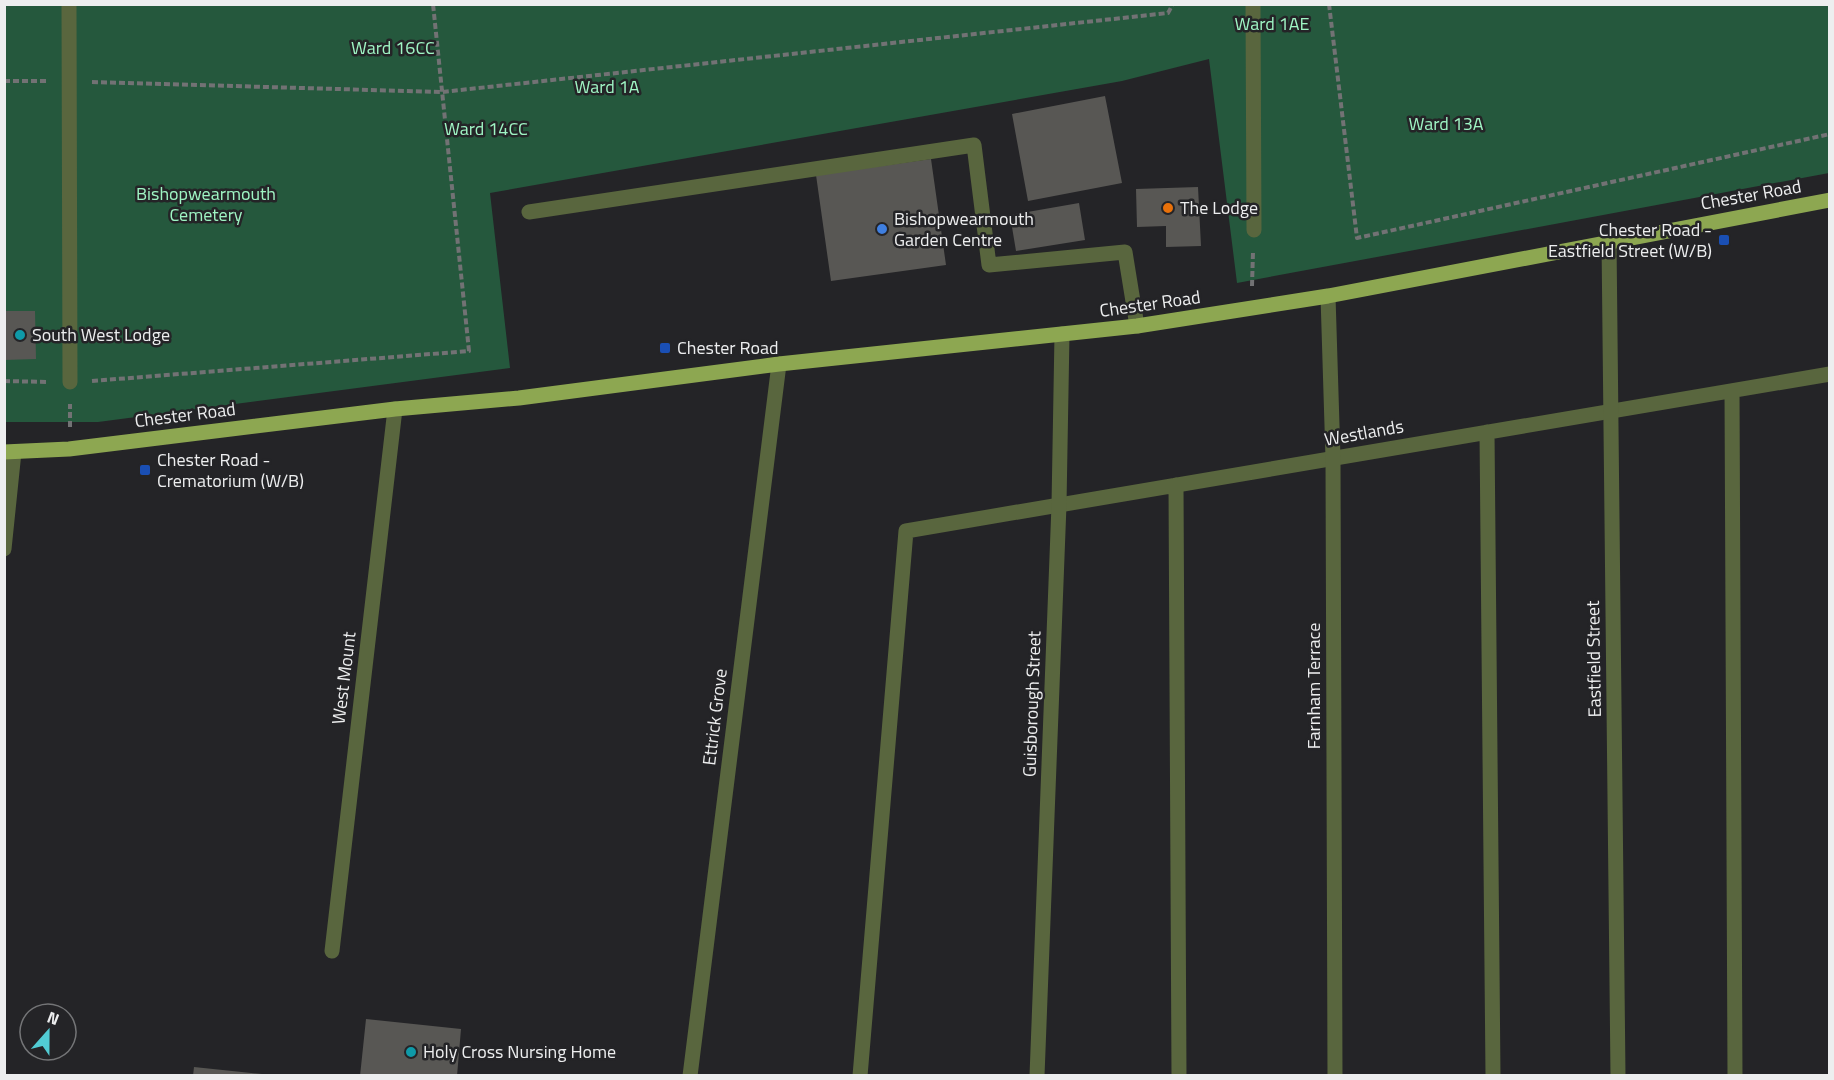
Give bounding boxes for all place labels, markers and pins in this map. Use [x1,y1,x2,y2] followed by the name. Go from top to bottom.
[1180,194,1258,221] place label: The Lodge
[1161,201,1175,215] marker: The Lodge
[894,205,1034,253] place label: Bishopwearmouth Garden Centre
[1548,216,1712,264] place label: Chester Road - Eastfield Street (W/B)
[875,222,889,236] marker: Bishopwearmouth Garden Centre
[1717,233,1731,247] marker: Chester Road - Eastfield Street (W/B)
[32,321,170,348] place label: South West Lodge
[13,328,27,342] marker: South West Lodge
[677,334,778,361] place label: Chester Road
[658,341,672,355] marker: Chester Road
[157,446,304,494] place label: Chester Road - Crematorium (W/B)
[138,463,152,477] marker: Chester Road - Crematorium (W/B)
[423,1038,616,1065] place label: Holy Cross Nursing Home
[404,1045,418,1059] marker: Holy Cross Nursing Home

